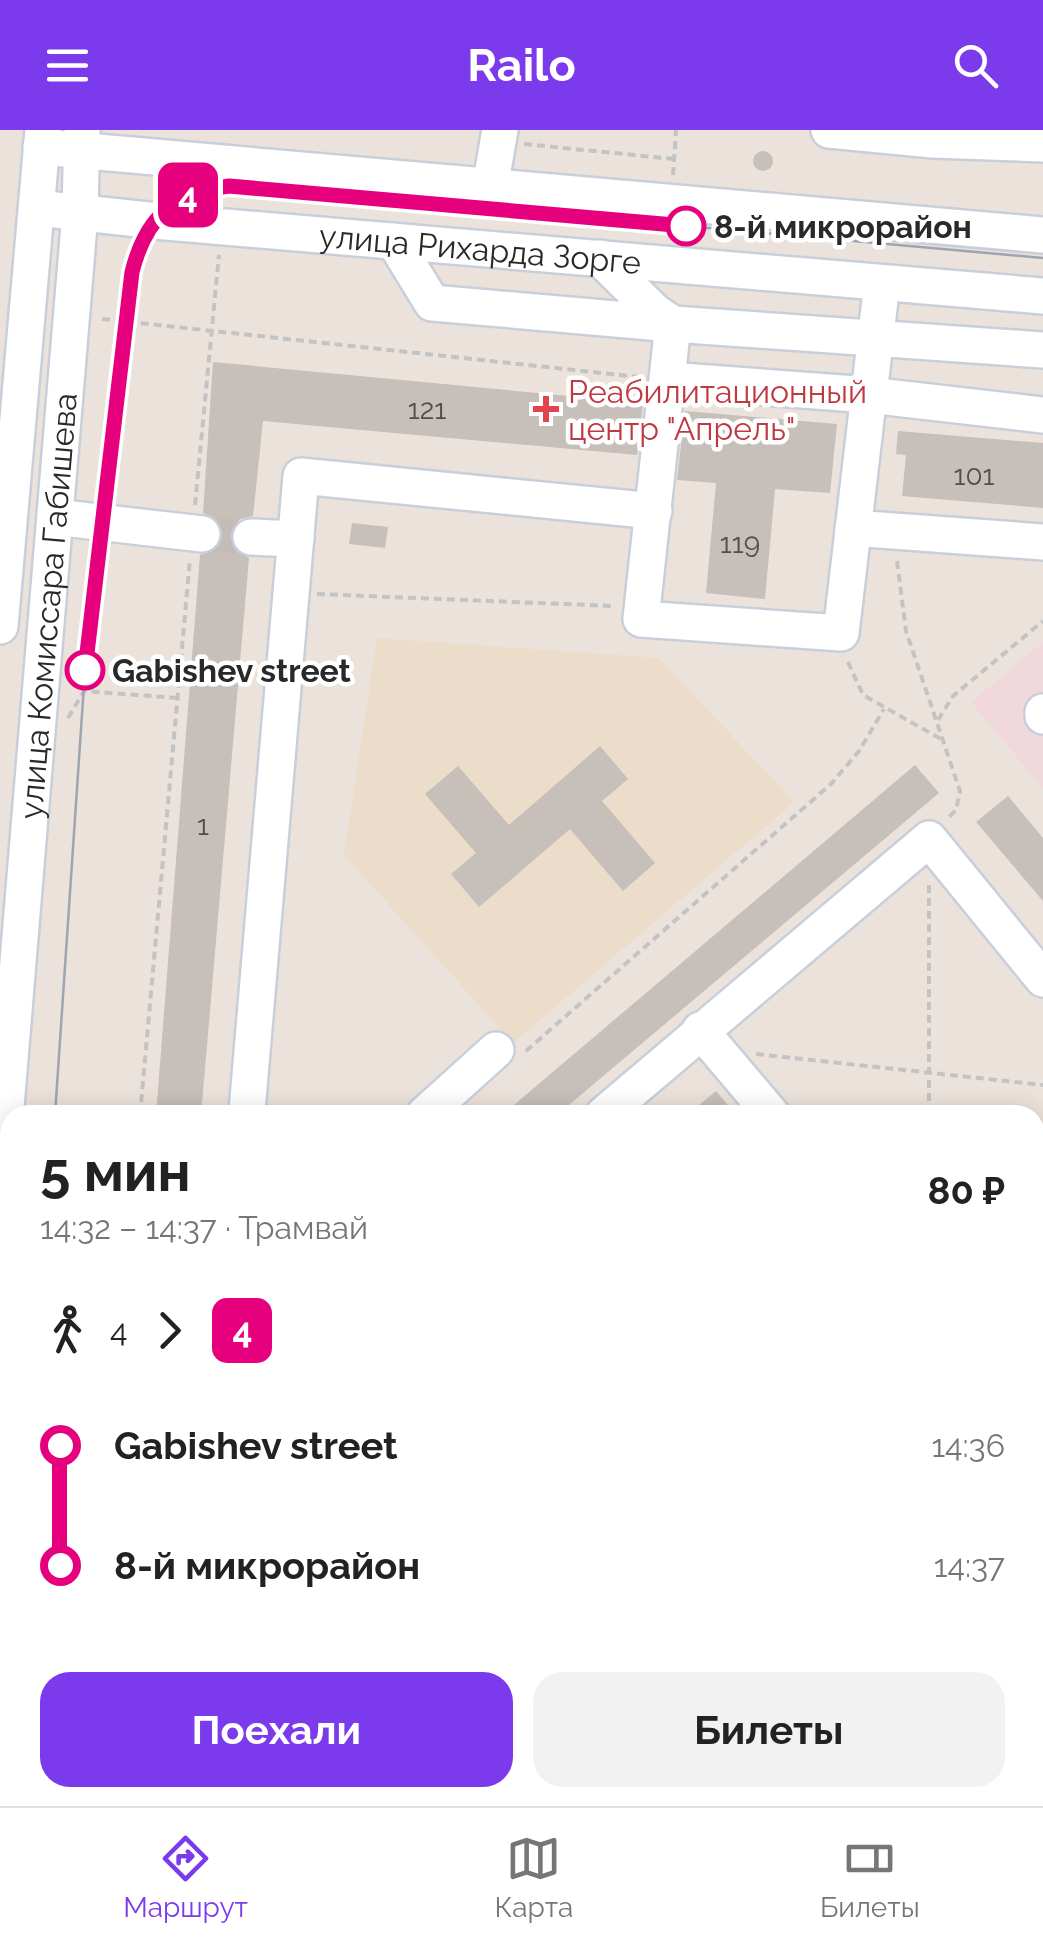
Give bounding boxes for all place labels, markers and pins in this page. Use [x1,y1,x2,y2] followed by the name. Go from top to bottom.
[667,207,705,245] marker: 8-й микрорайон
[714,208,972,245] place label: 8-й микрорайон
[568,373,867,447] place label: Реабилитационный центр "Апрель"
[533,396,559,422] marker: Реабилитационный центр "Апрель"
[66,651,104,689] marker: Gabishev street
[112,652,351,689] place label: Gabishev street

